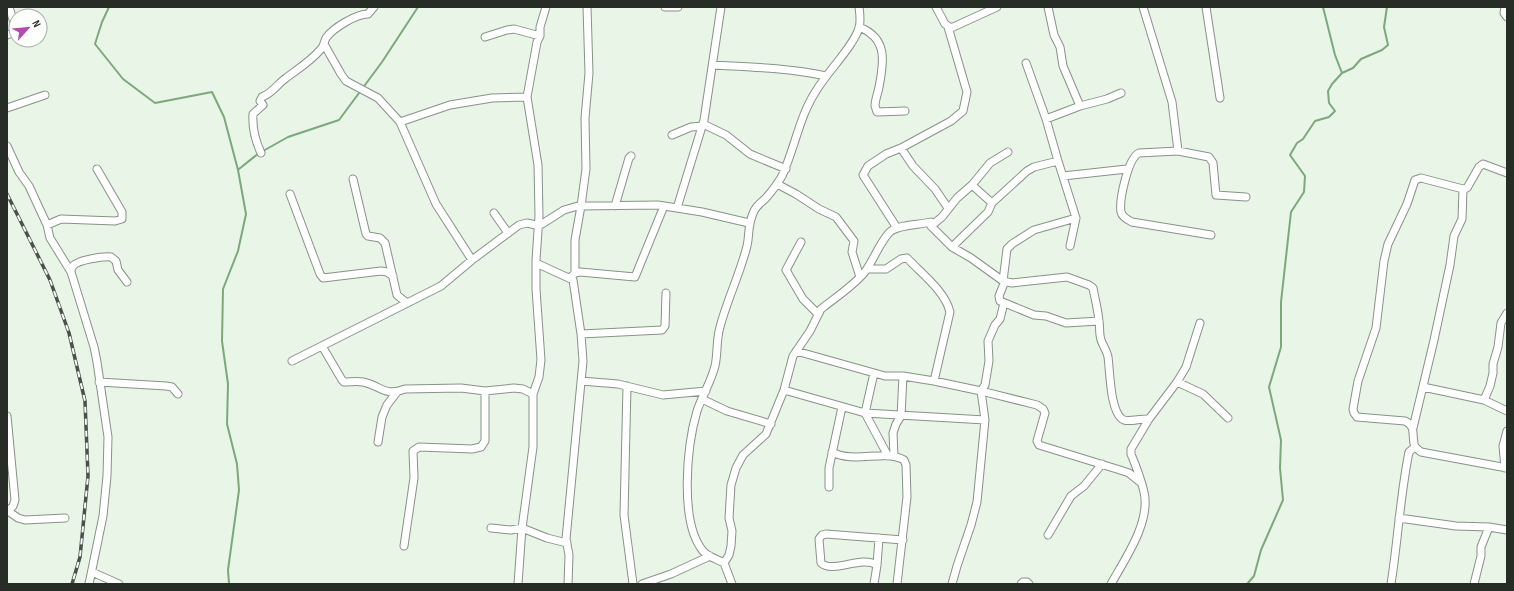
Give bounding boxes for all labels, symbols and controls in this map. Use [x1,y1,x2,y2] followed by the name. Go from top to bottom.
[8,8,48,48] north arrow
[29,18,44,29] text: N

